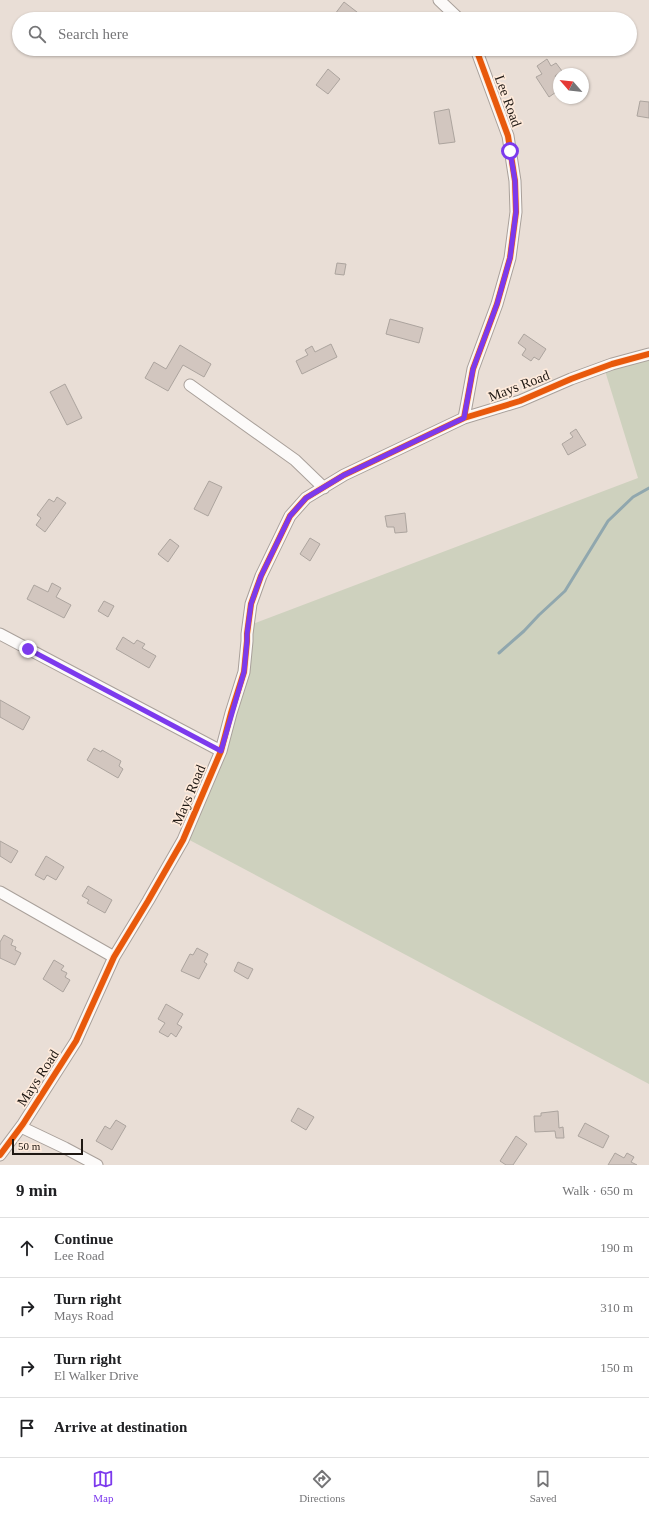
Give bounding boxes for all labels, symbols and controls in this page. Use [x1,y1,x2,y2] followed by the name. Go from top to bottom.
[12,12,637,56] search box
[26,23,48,45] icon: search
[58,26,128,42] text: Search here
[553,68,589,104] north arrow
[492,73,524,129] street label: Lee Road
[501,142,519,160] route start
[486,367,552,405] street label: Mays Road
[19,640,37,658] route end
[170,763,208,827] street label: Mays Road
[14,1047,62,1109] street label: Mays Road
[12,1137,83,1156] scale bar
[18,1140,40,1152] text: 50 m
[16,1181,57,1200] text: 9 min
[562,1183,633,1198] text: Walk · 650 m
[54,1231,113,1247] text: Continue
[16,1237,38,1259] icon: ahead
[600,1240,633,1255] text: 190 m
[54,1248,104,1263] text: Lee Road
[54,1291,121,1307] text: Turn right
[16,1297,38,1319] icon: right
[600,1300,633,1315] text: 310 m
[54,1308,114,1323] text: Mays Road
[54,1351,121,1367] text: Turn right
[16,1357,38,1379] icon: right
[600,1360,633,1375] text: 150 m
[54,1368,139,1383] text: El Walker Drive
[16,1417,38,1439] icon: arrive
[54,1419,187,1435] text: Arrive at destination
[92,1468,114,1504] tab: Map
[299,1468,345,1504] tab: Directions
[530,1468,557,1504] tab: Saved

